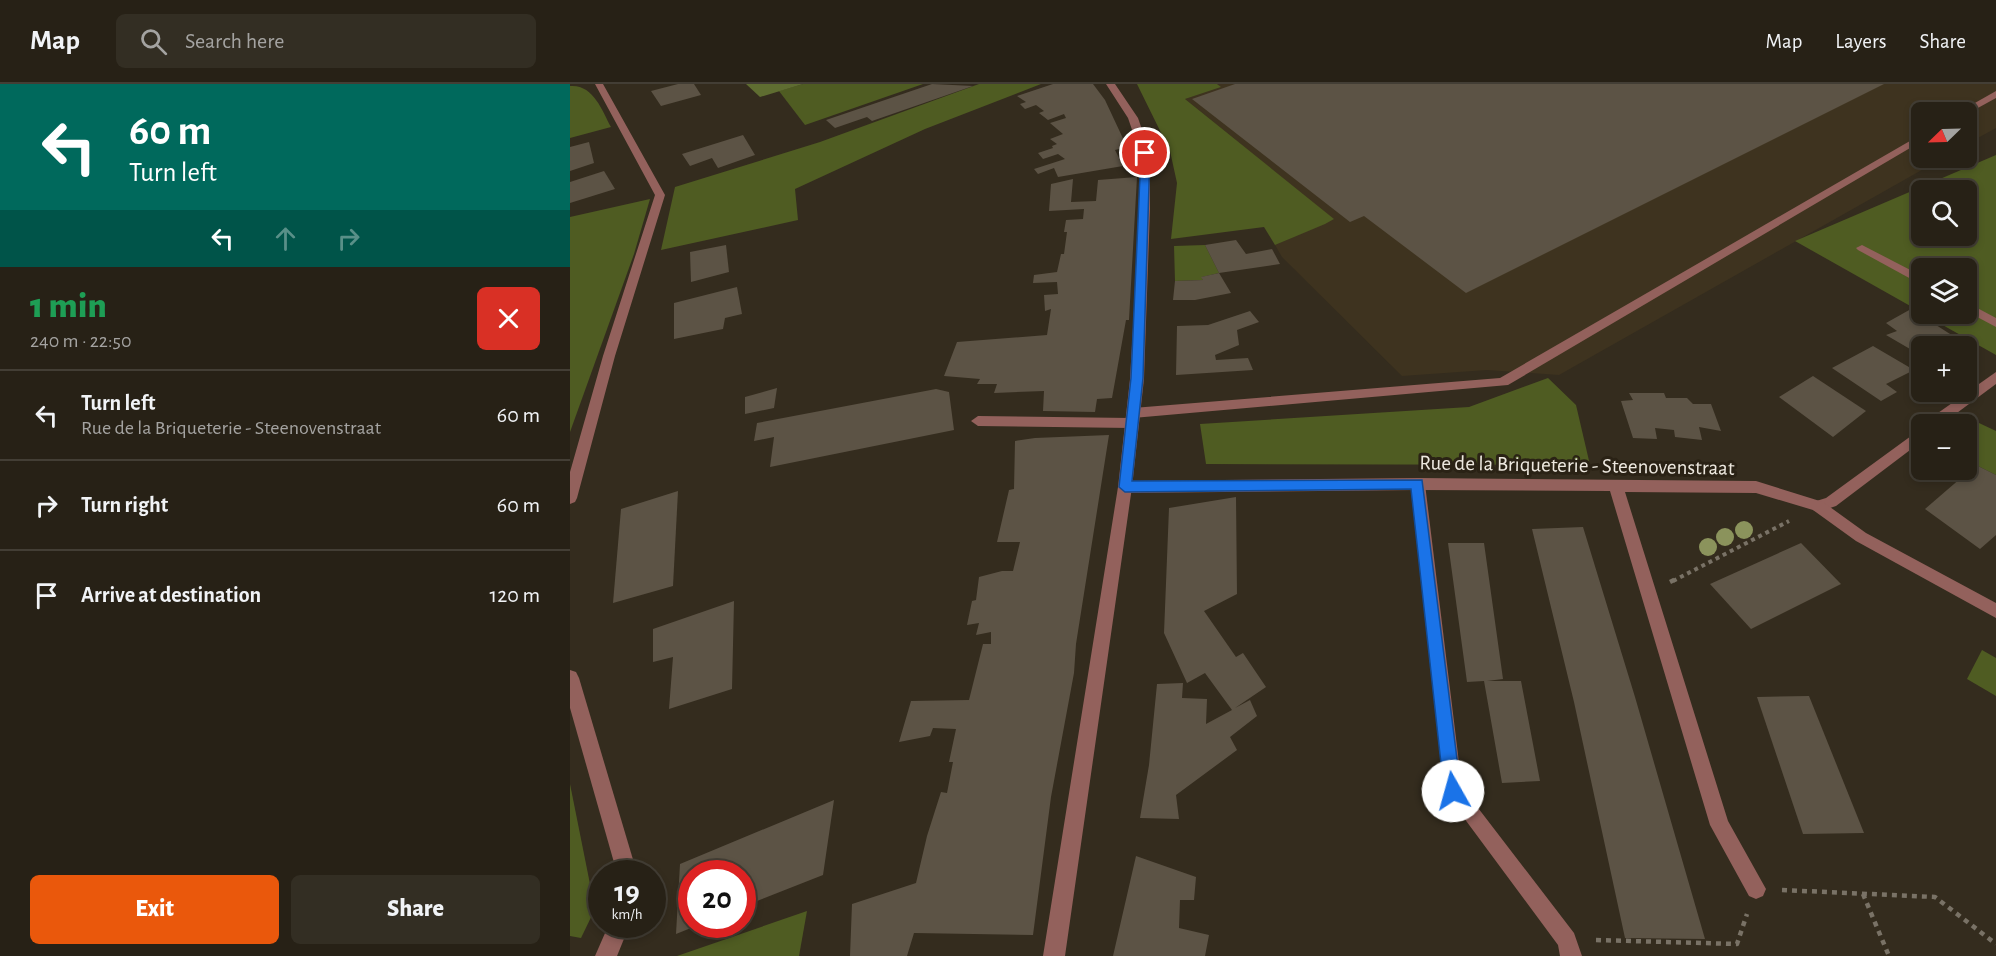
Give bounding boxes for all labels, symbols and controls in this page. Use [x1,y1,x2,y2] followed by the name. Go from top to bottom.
[116,14,536,68] search box
[137,25,170,58] icon: search
[30,27,80,55] text: Map
[185,30,284,52] text: Search here
[1766,31,1802,52] text: Map
[1835,31,1886,52] text: Layers
[1919,31,1966,52] text: Share
[1911,102,1977,168] north arrow
[1911,102,1977,480] map controls
[30,108,108,186] icon: left
[129,110,211,152] text: 60 m
[1119,127,1170,178] pin
[1128,136,1161,169] icon: arrive
[129,159,217,186] text: Turn left
[1911,180,1977,246] button: search
[206,222,239,255] icon: left
[269,222,302,255] icon: ahead
[332,222,365,255] icon: right
[1911,258,1977,324] button: layers
[477,287,540,350] button: close
[30,288,107,324] text: 1 min
[30,331,131,351] text: 240 m · 22:50
[1911,336,1977,402] button: +
[81,392,155,414] text: Turn left
[30,399,63,432] icon: left
[497,404,540,426] text: 60 m
[1911,414,1977,480] button: −
[81,418,381,438] text: Rue de la Briqueterie - Steenovenstraat
[1419,452,1735,479] street label: Rue de la Briqueterie - Steenovenstraat
[30,489,63,522] icon: right
[81,494,168,516] text: Turn right
[497,494,540,516] text: 60 m
[30,579,63,612] icon: arrive
[81,584,261,606] text: Arrive at destination
[490,584,540,606] text: 120 m
[1421,759,1485,823] position arrow
[678,860,756,938] speed limit sign: 20
[30,875,279,944] button: Exit
[291,875,540,944] button: Share
[614,877,640,907] text: 19
[612,907,642,922] text: km/h

